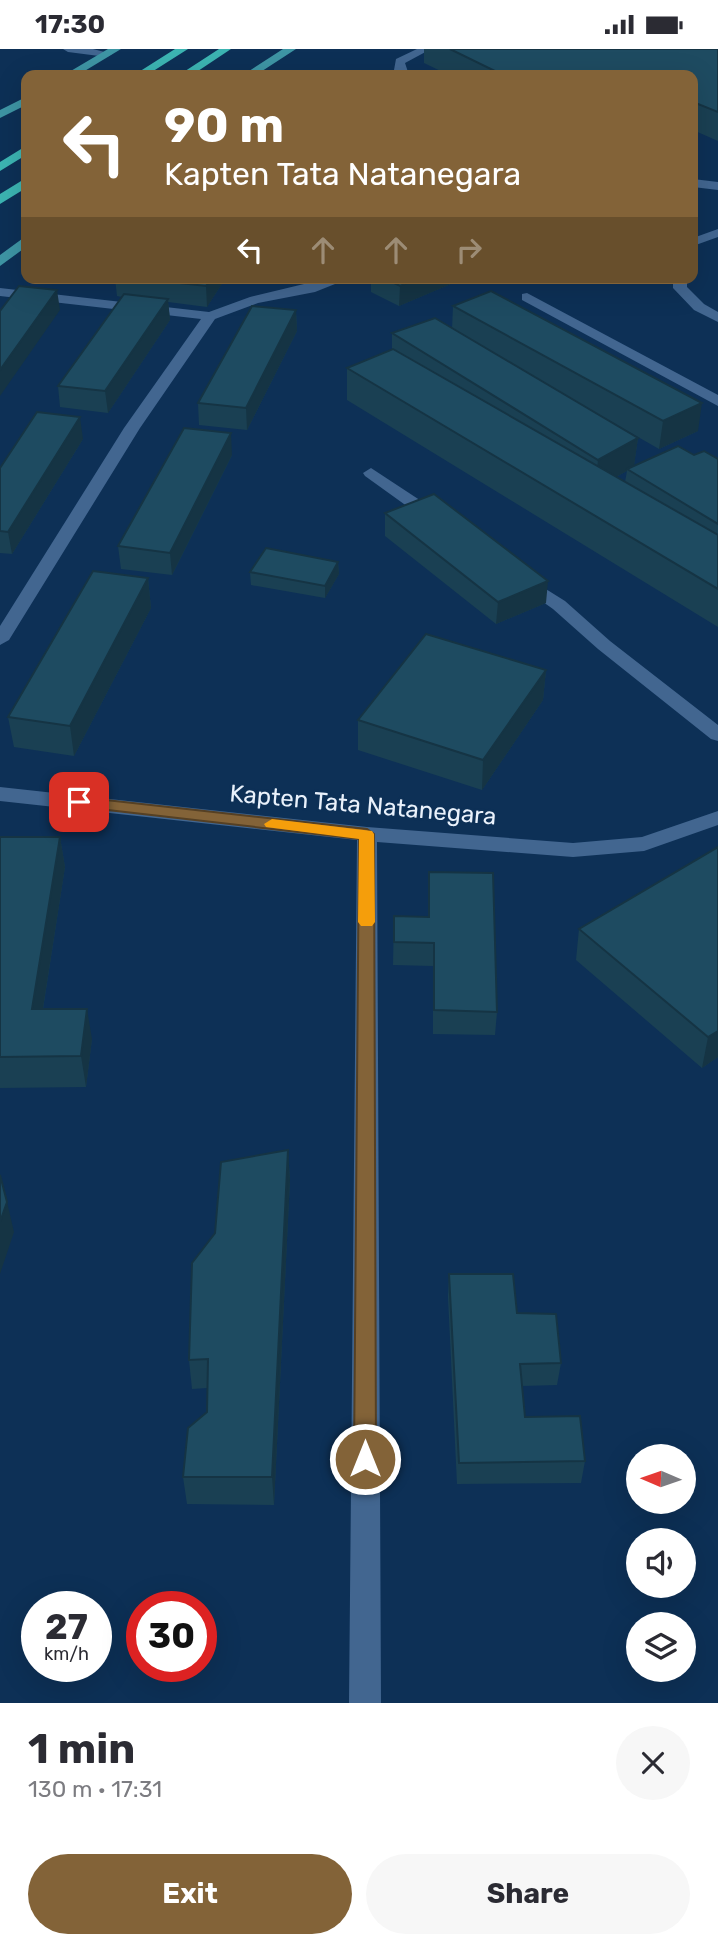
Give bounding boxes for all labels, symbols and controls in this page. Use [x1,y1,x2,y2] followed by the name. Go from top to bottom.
[35,9,105,40] text: 17:30
[164,96,284,154] text: 90 m
[49,98,140,189] icon: left
[164,155,521,193] text: Kapten Tata Natanegara
[231,231,269,269] icon: left
[304,231,342,269] icon: ahead
[377,231,415,269] icon: ahead
[450,231,488,269] icon: right
[49,772,109,832] pin
[228,779,498,831] street label: Kapten Tata Natanegara
[60,783,98,821] icon: arrive
[328,1422,402,1496] position arrow
[626,1444,696,1514] north arrow
[626,1444,696,1682] map controls
[626,1528,696,1598] button: sound
[126,1591,217,1682] speed limit sign: 30
[45,1606,88,1648] text: 27
[626,1612,696,1682] button: layers
[44,1643,89,1665] text: km/h
[28,1724,135,1774] text: 1 min
[616,1726,690,1800] button: close
[28,1775,162,1803] text: 130 m · 17:31
[28,1854,352,1934] button: Exit
[366,1854,690,1934] button: Share

